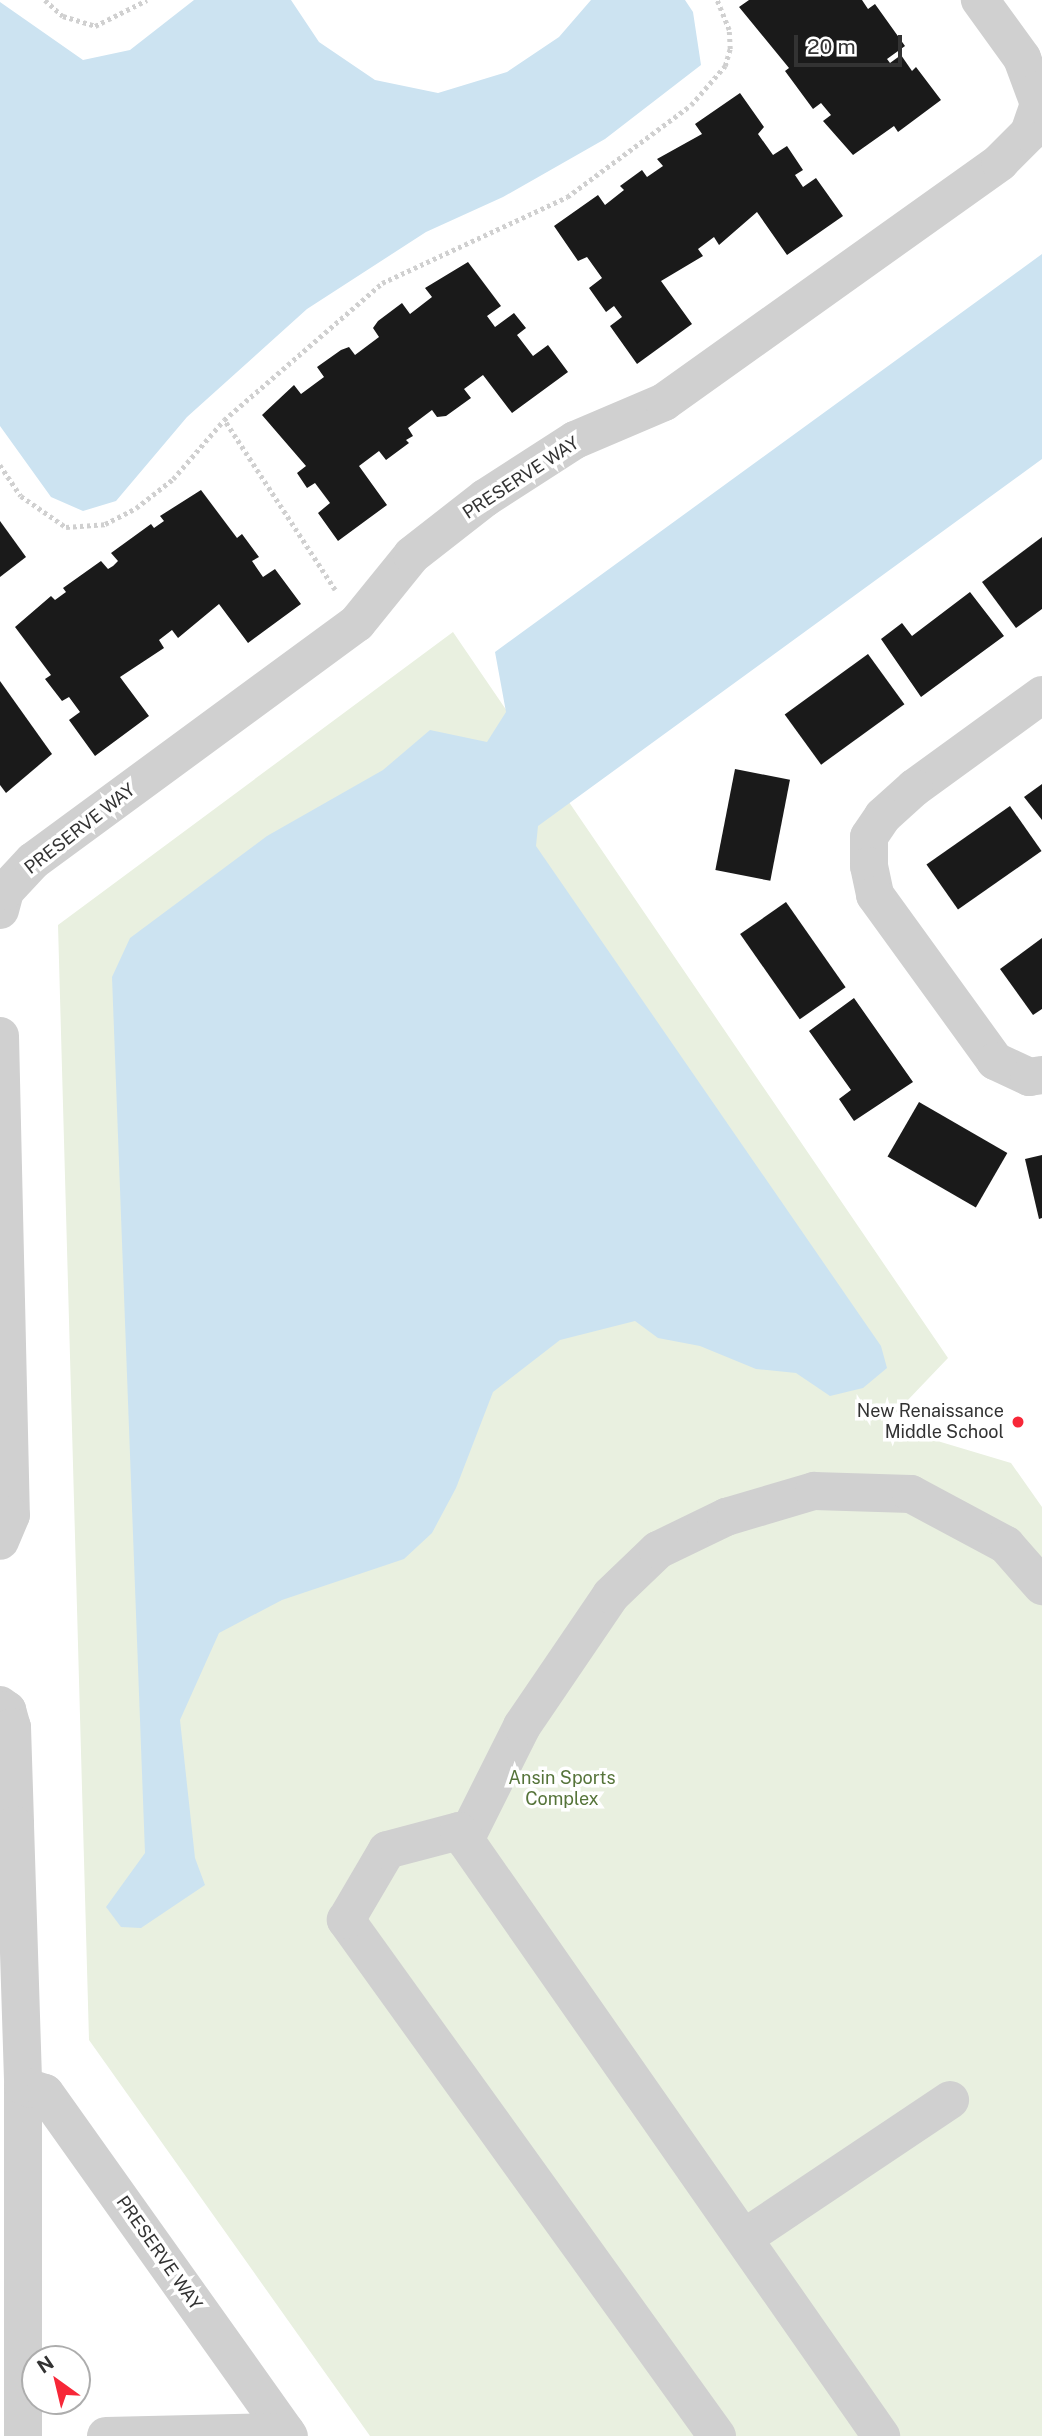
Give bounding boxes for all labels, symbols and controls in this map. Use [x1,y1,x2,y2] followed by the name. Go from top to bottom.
[797,21,906,65] scale bar
[807,34,856,59] text: 20 m
[459,432,583,524] street label: PRESERVE WAY
[20,779,140,879] street label: PRESERVE WAY
[857,1401,1004,1444] place label: New Renaissance Middle School
[1010,1414,1026,1430] marker: New Renaissance Middle School
[508,1768,616,1810] park label: Ansin Sports Complex
[111,2192,207,2314] street label: PRESERVE WAY
[21,2345,91,2415] north arrow
[33,2351,58,2378] text: N

